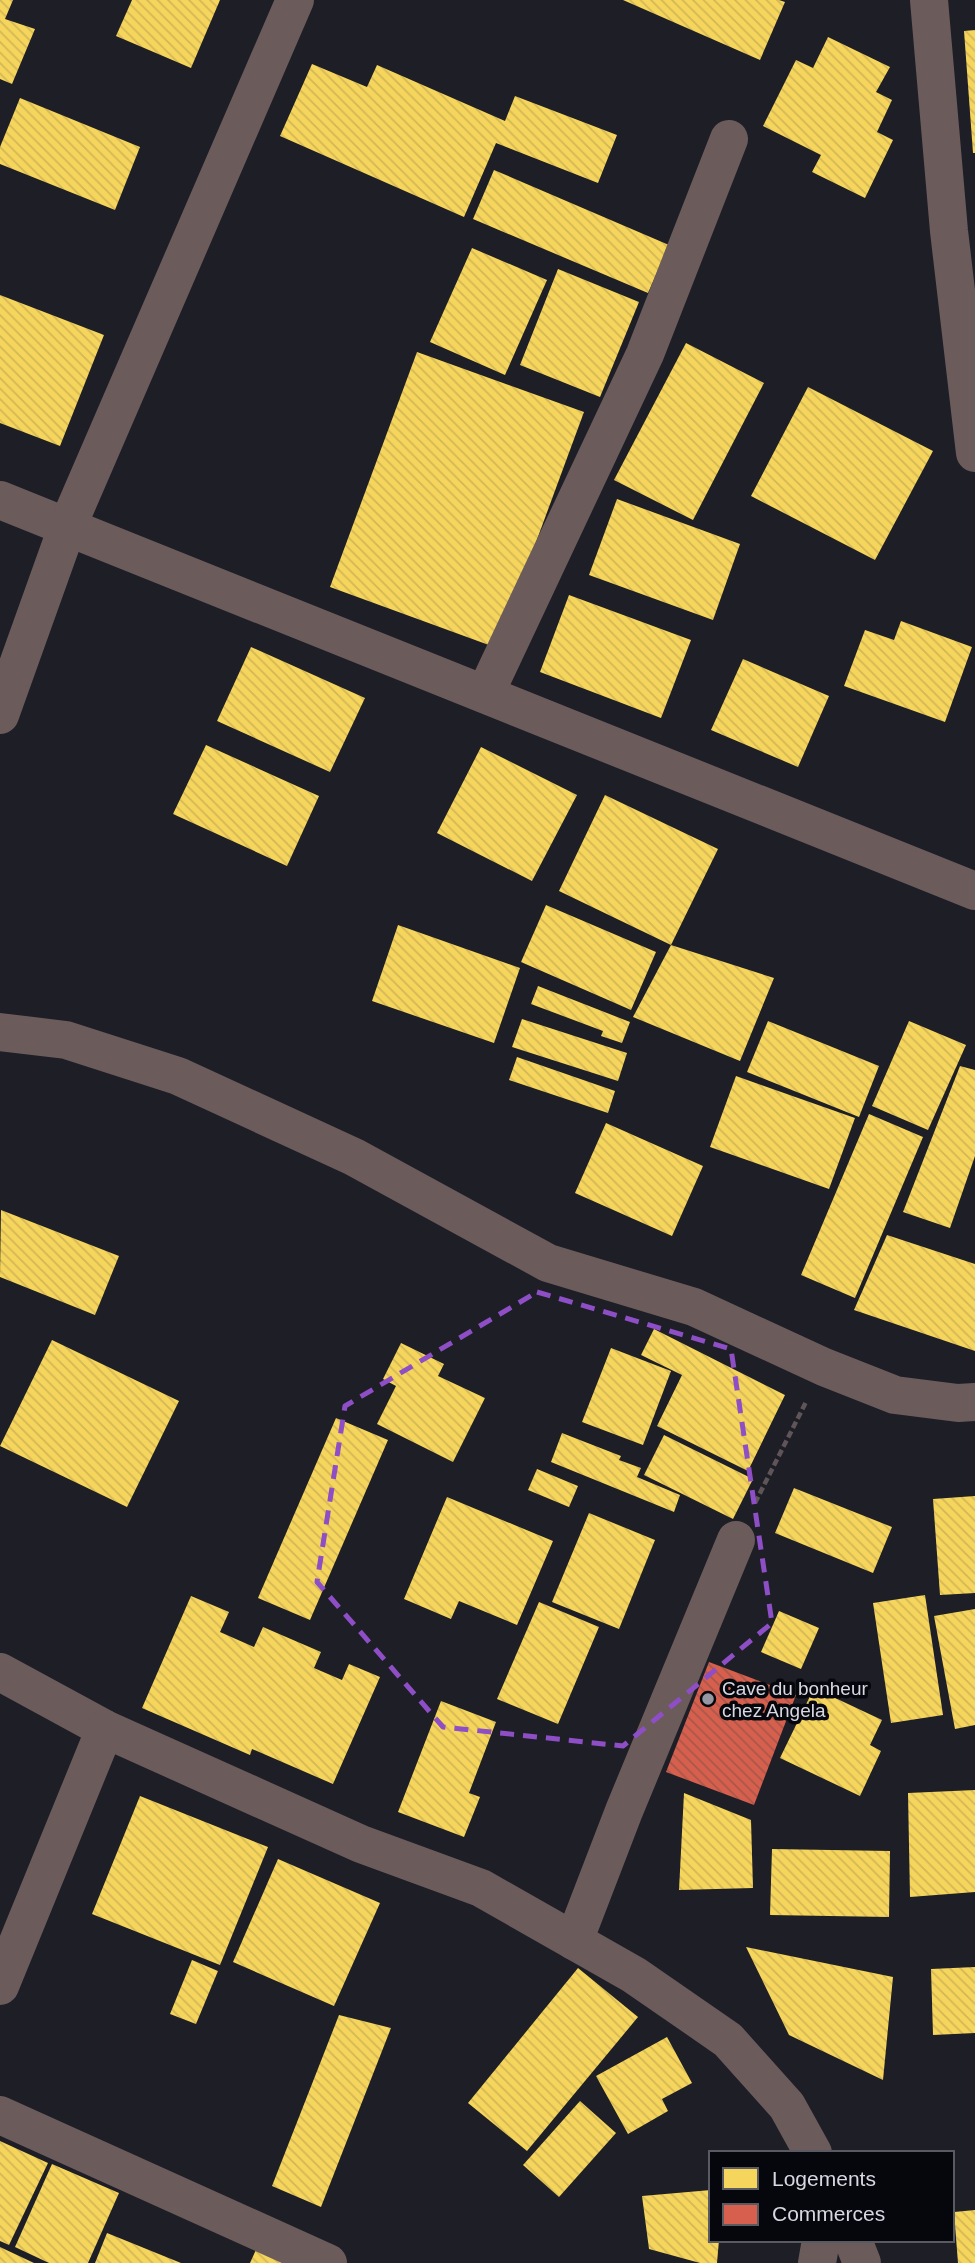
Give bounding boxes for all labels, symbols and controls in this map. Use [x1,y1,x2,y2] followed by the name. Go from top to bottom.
[722,1678,868,1721] place label: Cave du bonheur chez Angela
[700,1691,716,1707] marker: Cave du bonheur chez Angela
[709,2151,954,2242] legend
[772,2167,876,2190] text: Logements
[772,2202,885,2225] text: Commerces

